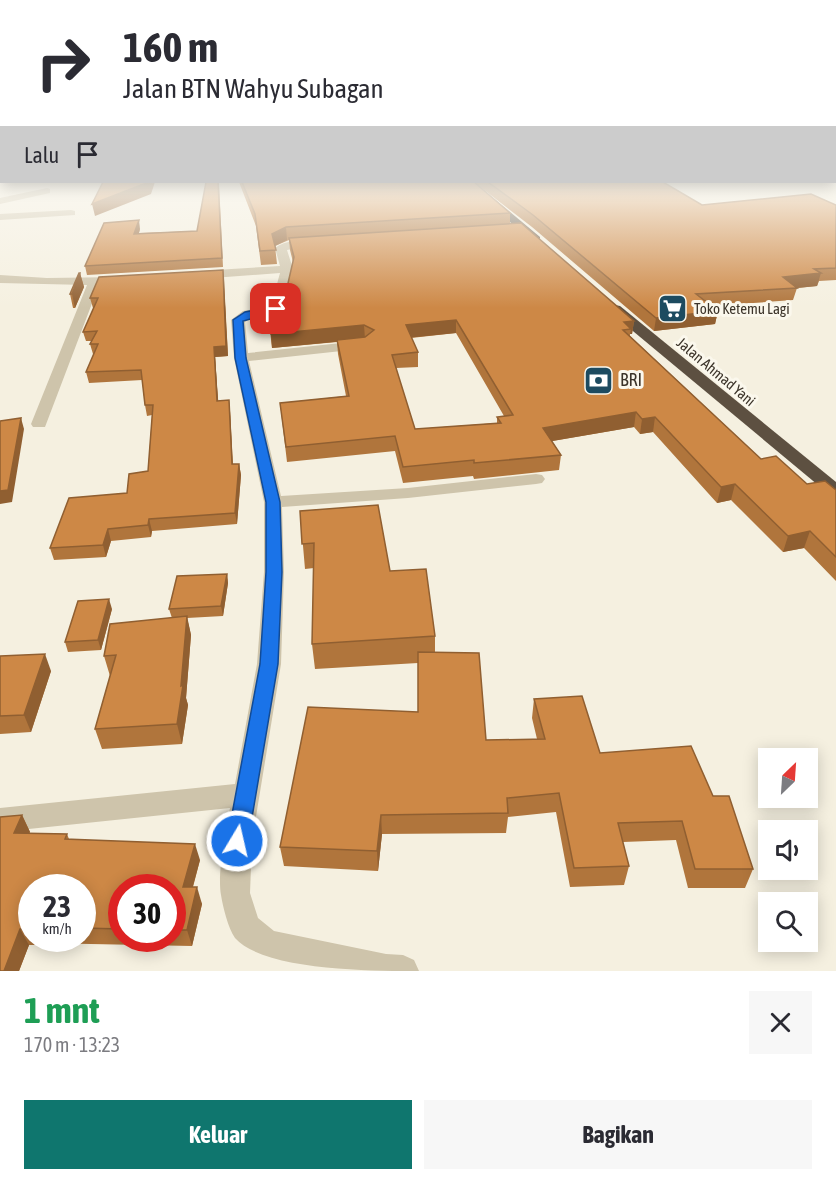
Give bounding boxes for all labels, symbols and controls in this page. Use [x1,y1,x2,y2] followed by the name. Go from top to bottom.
[123,23,218,71] text: 160 m
[24,24,102,102] icon: right
[123,73,384,104] text: Jalan BTN Wahyu Subagan
[71,138,104,171] icon: arrive
[24,142,59,168] text: Lalu
[250,283,301,334] pin
[259,292,292,325] icon: arrive
[657,293,689,325] supermarket icon: Toko Ketemu Lagi
[694,300,790,317] place label: Toko Ketemu Lagi
[674,334,759,409] street label: Jalan Ahmad Yani
[583,364,615,396] bank icon: BRI
[620,369,642,390] place label: BRI
[758,748,818,808] north arrow
[758,748,818,952] map controls
[205,809,269,873] position arrow
[758,820,818,880] button: sound
[108,874,186,952] speed limit sign: 30
[43,889,71,923] text: 23
[758,892,818,952] button: search
[42,920,72,937] text: km/h
[24,989,100,1031] text: 1 mnt
[749,991,812,1054] button: close
[24,1033,120,1056] text: 170 m · 13:23
[24,1100,412,1169] button: Keluar
[424,1100,812,1169] button: Bagikan

